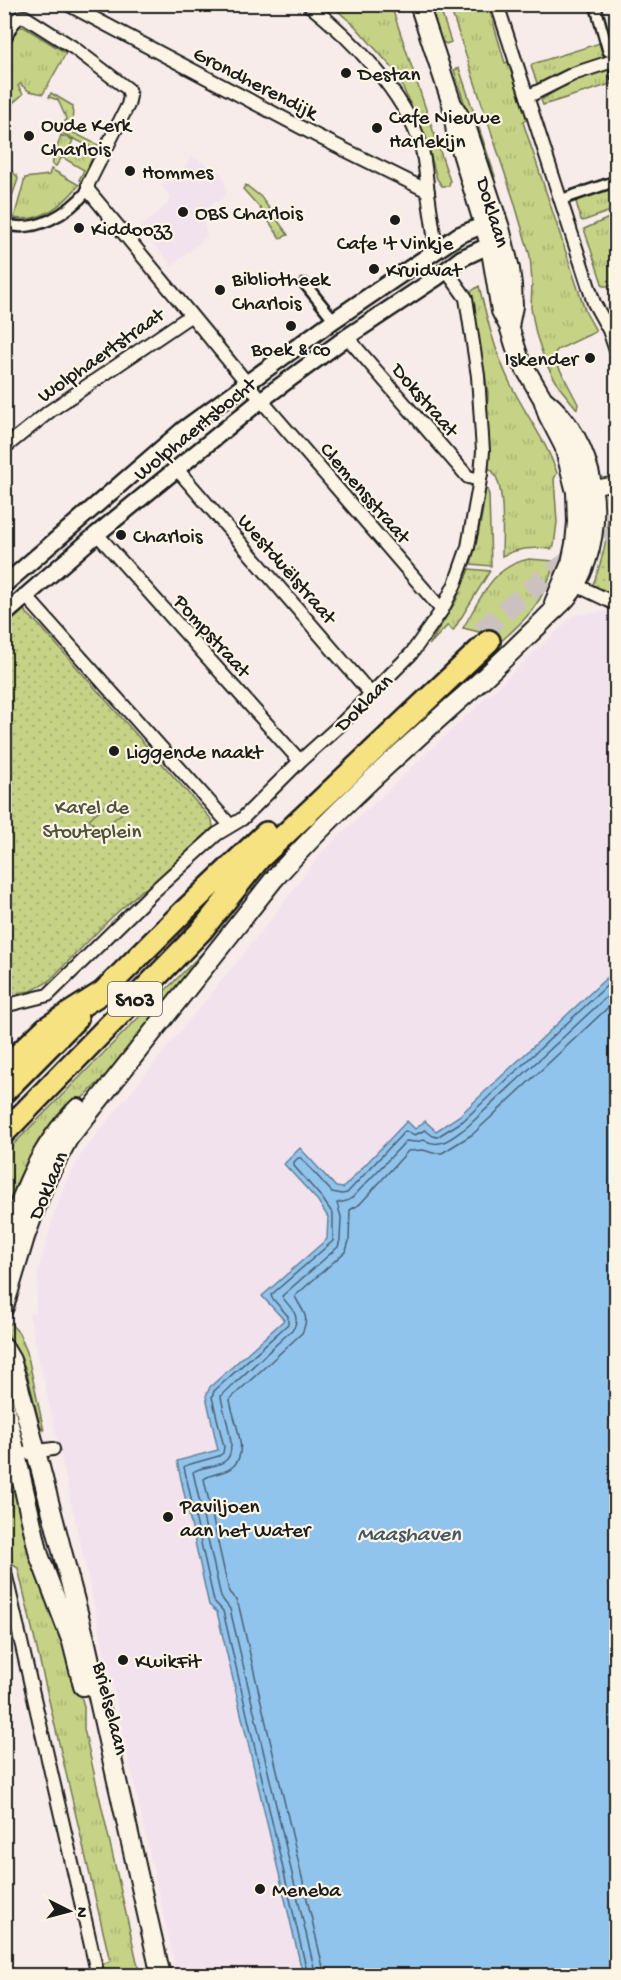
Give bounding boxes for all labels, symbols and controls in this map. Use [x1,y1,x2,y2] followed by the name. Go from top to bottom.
[188,43,323,128] street label: Grondherendijk
[356,64,420,89] place label: Destan
[339,66,353,80] marker: Destan
[389,107,502,156] place label: Cafe Nieuwe Harlekijn
[41,115,133,164] place label: Oude Kerk Charlois
[370,121,384,135] marker: Cafe Nieuwe Harlekijn
[22,129,36,143] marker: Oude Kerk Charlois
[142,162,215,187] place label: Hommes
[123,164,137,178] marker: Hommes
[468,173,513,251] street label: Doklaan
[195,203,304,228] place label: OBS Charlois
[176,205,190,219] marker: OBS Charlois
[388,213,402,227] marker: Cafe 't Vinkje
[91,219,173,244] place label: Kiddoozz
[72,221,86,235] marker: Kiddoozz
[337,233,454,258] place label: Cafe 't Vinkje
[386,260,464,285] place label: Kruidvat
[367,262,381,276] marker: Kruidvat
[231,269,332,318] place label: Bibliotheek Charlois
[213,283,227,297] marker: Bibliotheek Charlois
[34,302,172,410] street label: Wolphaertstraat
[284,319,298,333] marker: Boek & co
[250,339,331,364] place label: Boek & co
[504,349,580,374] place label: Iskender
[583,351,597,365] marker: Iskender
[383,358,464,445] street label: Dokstraat
[130,372,264,488] street label: Wolphaertsbocht
[313,439,416,552] street label: Clemensstraat
[231,510,342,632] street label: Westduëlstraat
[133,526,204,551] place label: Charlois
[114,528,128,542] marker: Charlois
[166,590,256,686] street label: Pompstraat
[330,670,400,740] street label: Doklaan
[126,742,265,767] place label: Liggende naakt
[107,744,121,758] marker: Liggende naakt
[43,797,141,846] park label: Karel de Stouteplein
[108,982,162,1016] road number: S103
[24,1148,76,1226] street label: Doklaan
[179,1496,312,1545] place label: Paviljoen aan het Water
[161,1510,175,1524] marker: Paviljoen aan het Water
[357,1523,461,1549] water label: Maashaven
[135,1651,203,1676] place label: KwikFit
[116,1653,130,1667] marker: KwikFit
[85,1659,132,1758] street label: Brielselaan
[272,1880,342,1905] place label: Meneba
[39,1881,99,1941] north arrow
[253,1882,267,1896] marker: Meneba
[70,1906,90,1919] text: N

